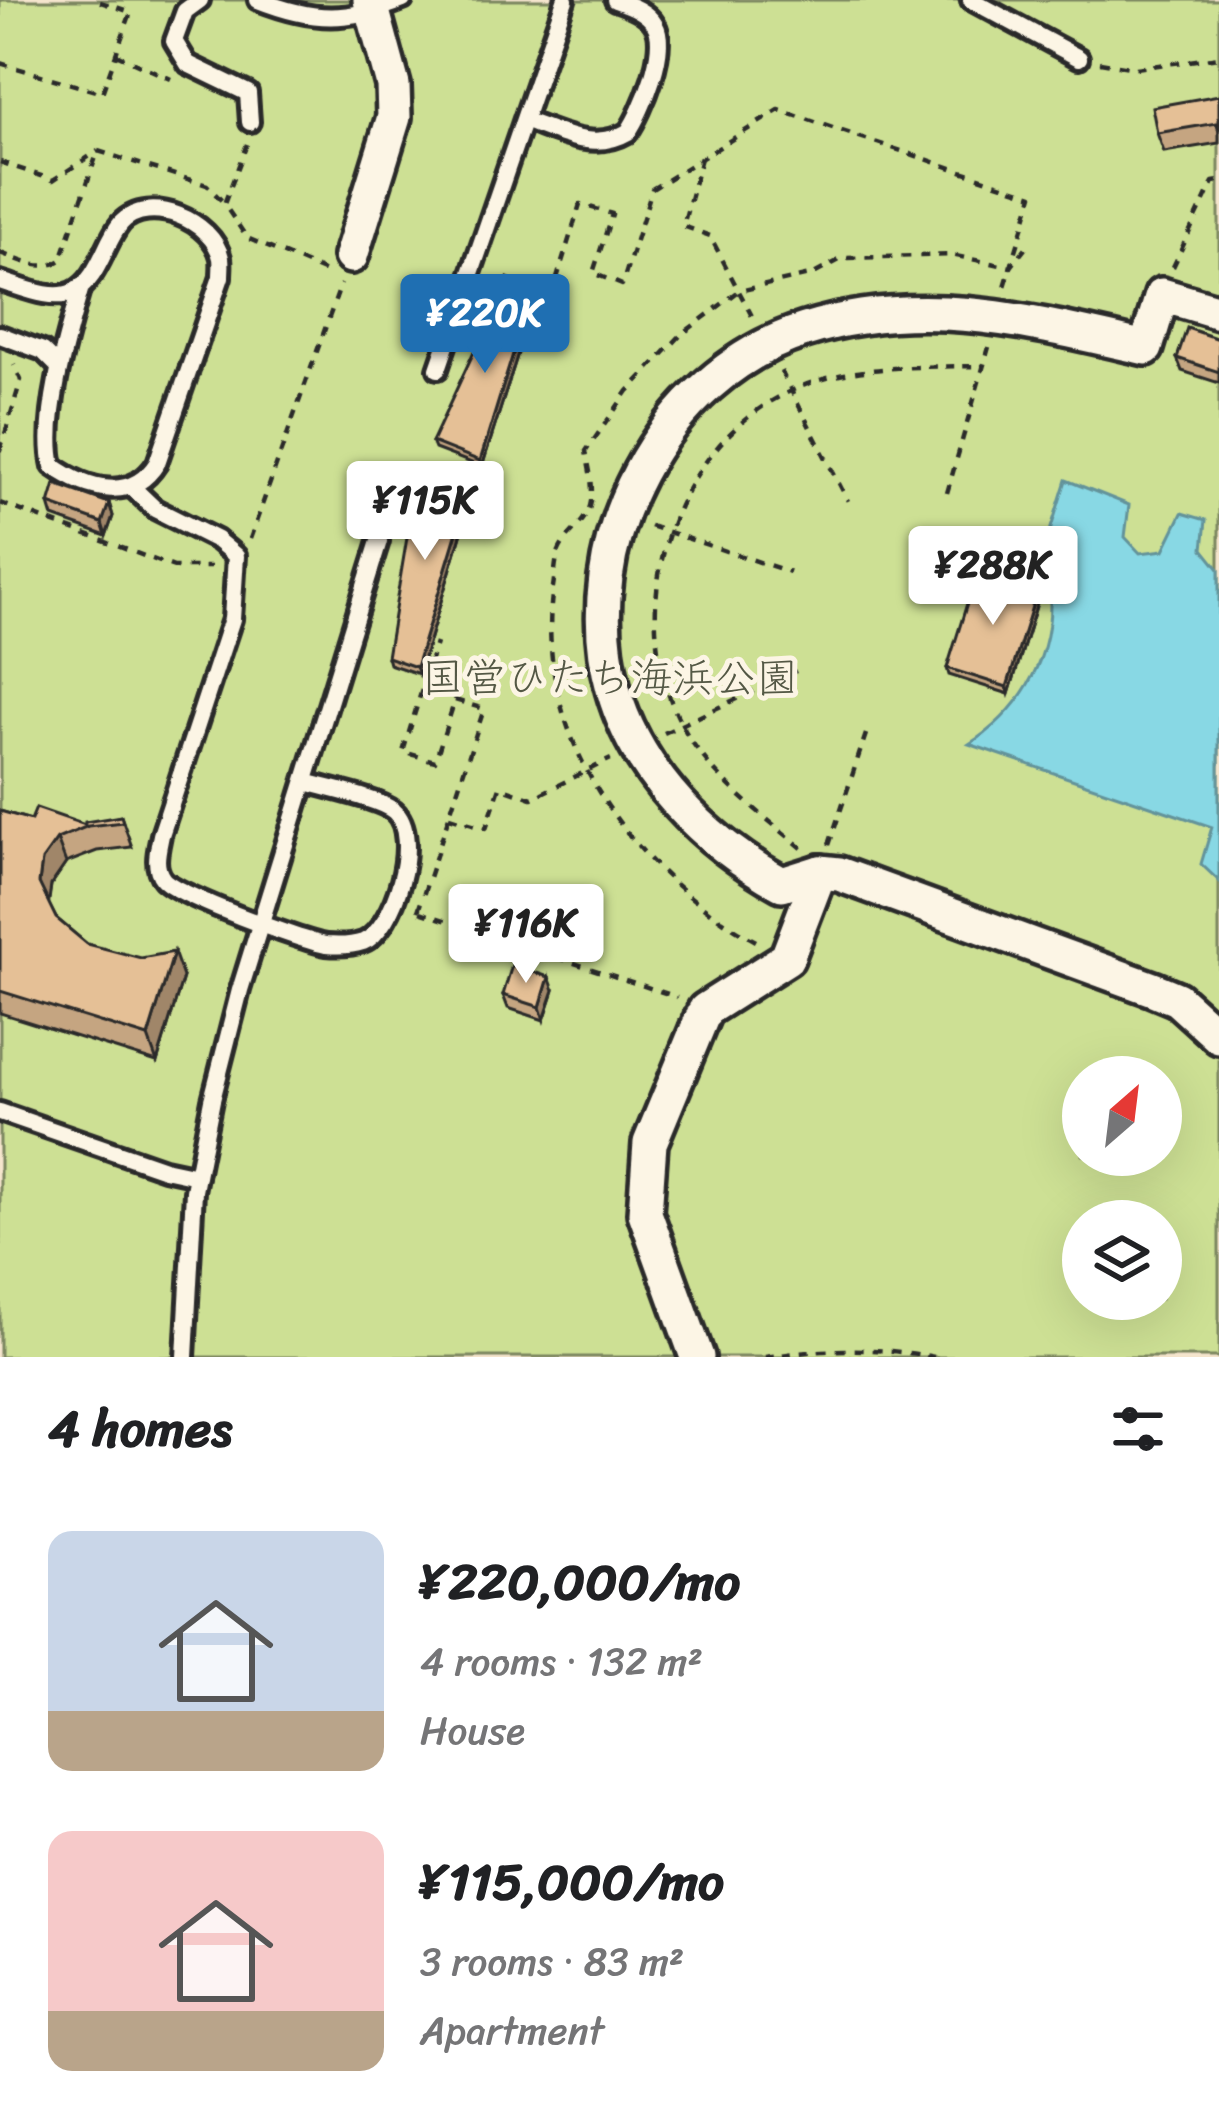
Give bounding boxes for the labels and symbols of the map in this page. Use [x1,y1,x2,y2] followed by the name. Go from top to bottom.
[401,274,569,376] pin: ¥220K
[341,461,509,563] pin: ¥115K
[909,526,1077,628] pin: ¥288K
[422,641,798,715] park label: 国営ひたち海浜公園
[442,884,610,986] pin: ¥116K
[1062,1056,1182,1176] north arrow

